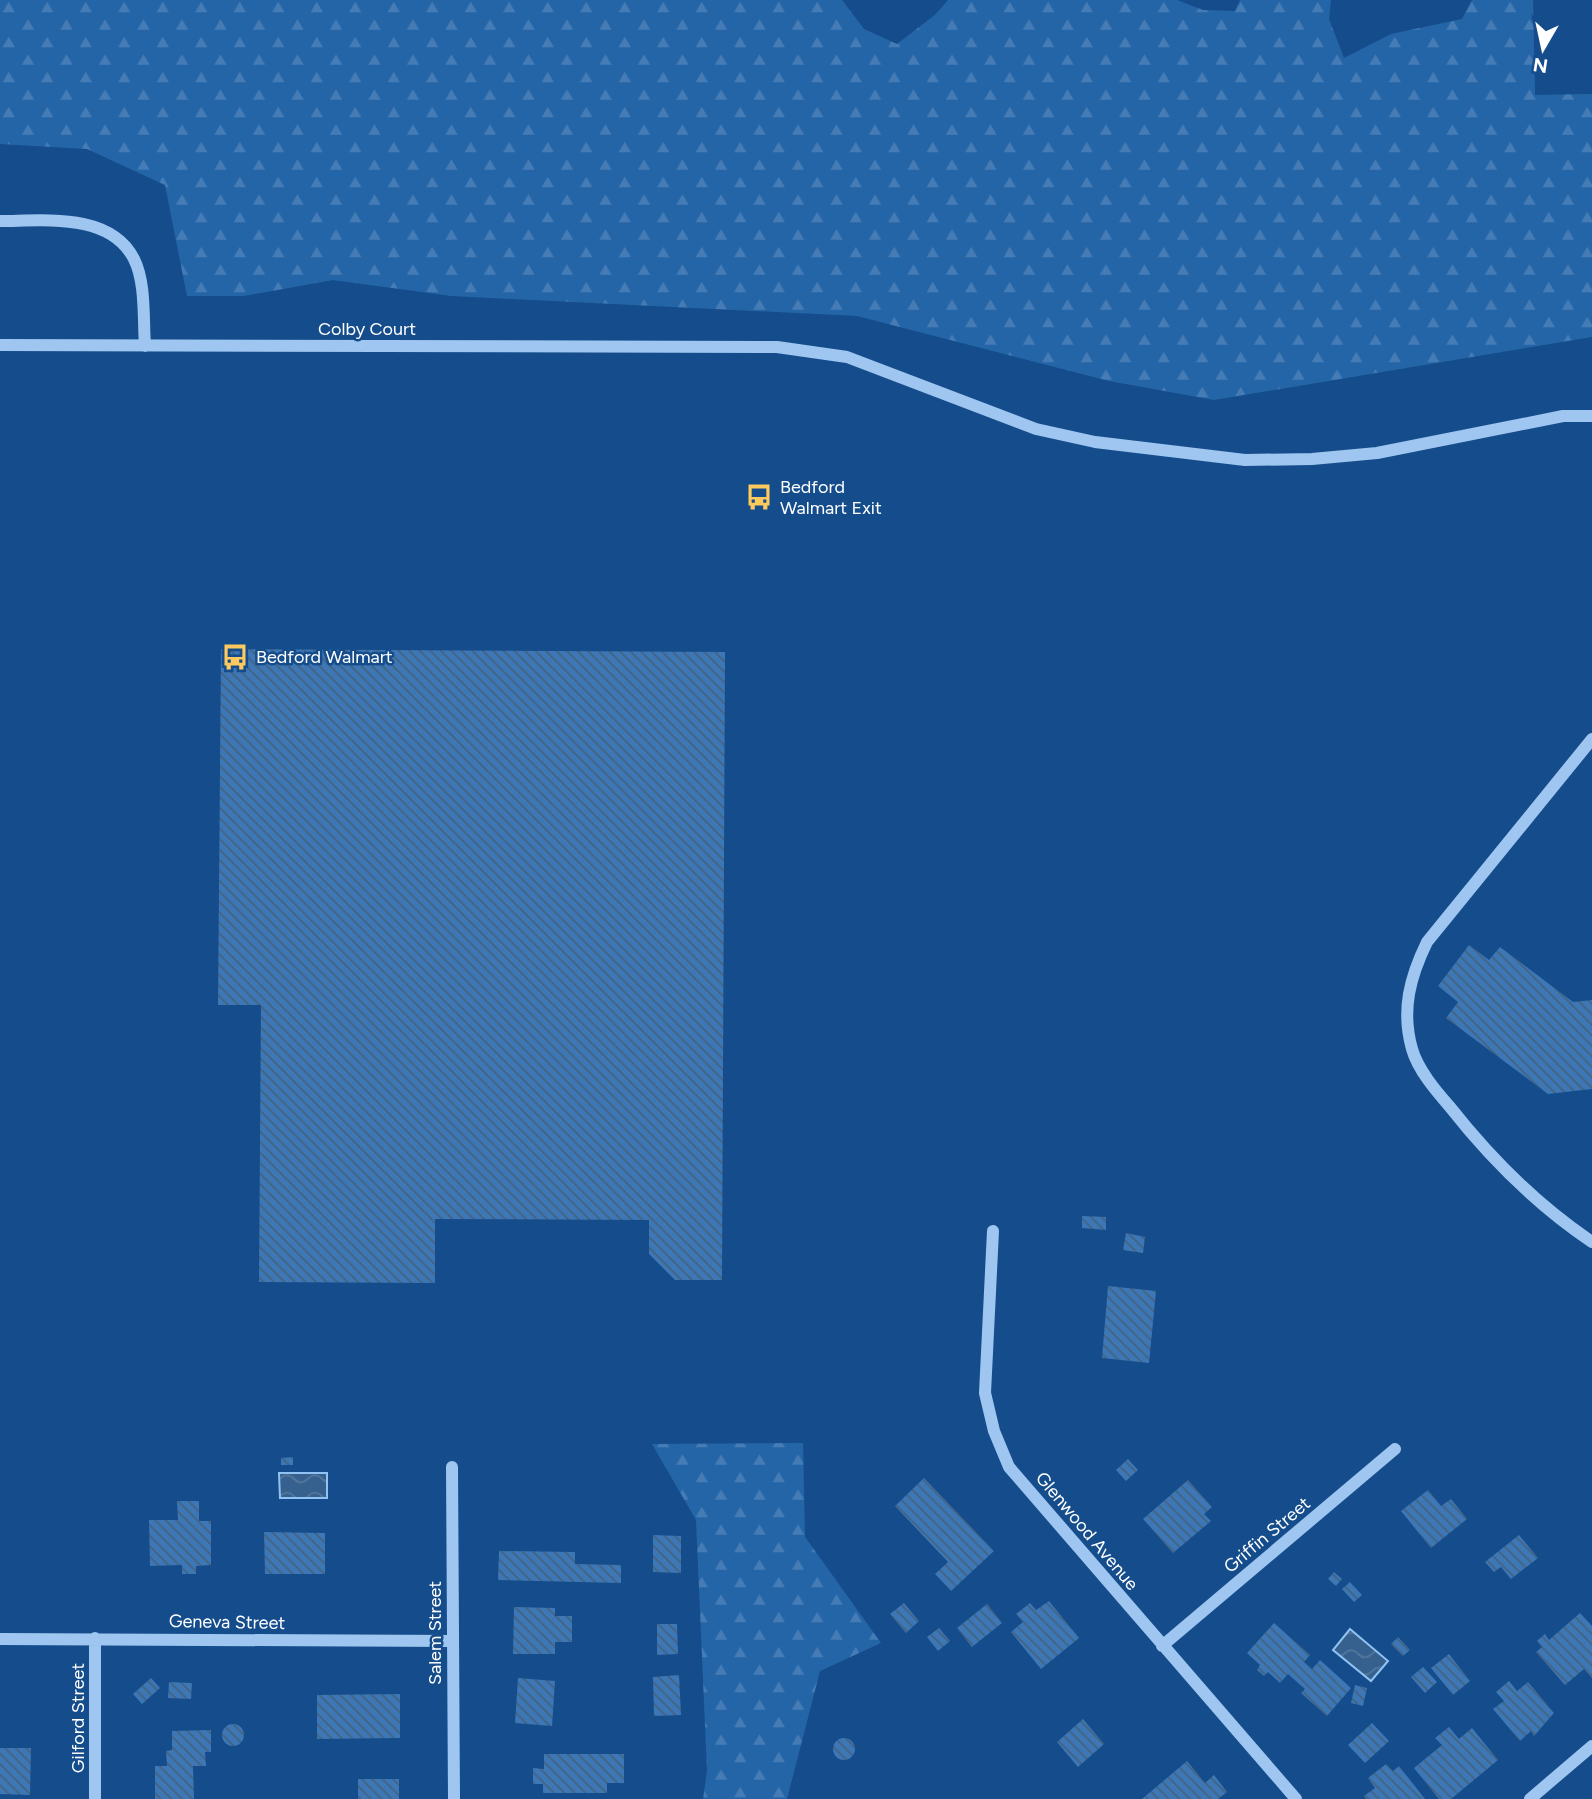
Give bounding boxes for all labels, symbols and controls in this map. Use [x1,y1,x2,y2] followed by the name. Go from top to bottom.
[1508,14,1578,84] north arrow
[1531,53,1549,78] text: N
[318,318,416,340] street label: Colby Court
[780,476,882,519] place label: Bedford Walmart Exit
[744,482,774,512] bus stop icon: Bedford Walmart Exit
[220,642,250,672] bus stop icon: Bedford Walmart
[256,646,393,668] place label: Bedford Walmart
[1031,1467,1143,1595] street label: Glenwood Avenue
[1219,1492,1315,1578] street label: Griffin Street
[424,1581,446,1685] street label: Salem Street
[169,1610,286,1634] street label: Geneva Street
[67,1663,89,1773] street label: Gilford Street

